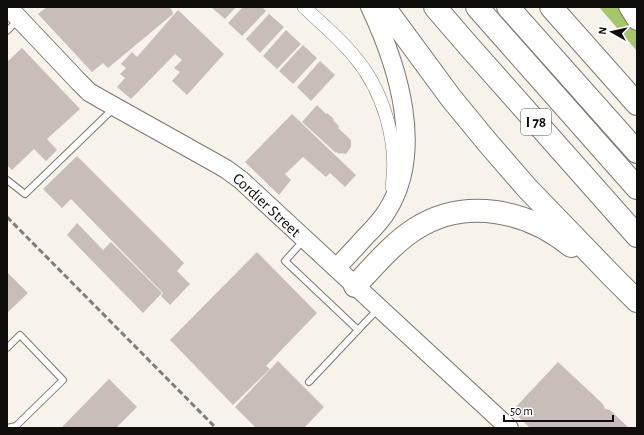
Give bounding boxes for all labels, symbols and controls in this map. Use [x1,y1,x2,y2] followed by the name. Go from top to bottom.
[592,12,632,52] north arrow
[597,26,609,35] text: N
[521,109,551,135] road number: I 78
[230,170,304,240] street label: Cordier Street
[504,397,613,423] scale bar
[510,405,533,417] text: 50 m

